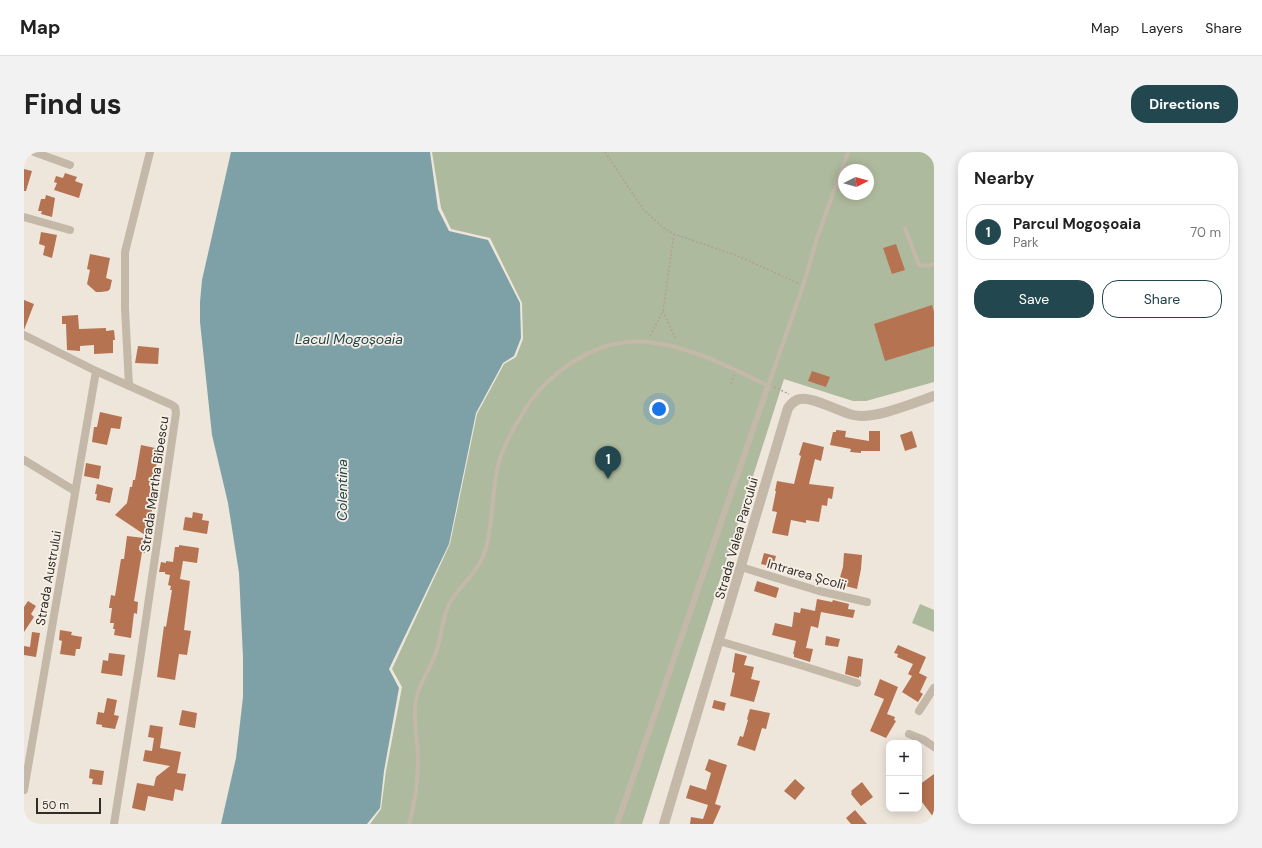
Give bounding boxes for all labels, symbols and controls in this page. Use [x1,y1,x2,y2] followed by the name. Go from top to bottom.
[20,15,60,40] text: Map
[1091,19,1119,37] text: Map
[1141,19,1183,37] text: Layers
[1205,19,1242,37] text: Share
[1131,85,1238,123] button: Directions
[24,86,122,123] text: Find us
[838,164,874,200] north arrow
[974,167,1034,189] text: Nearby
[1013,214,1141,234] text: Parcul Mogoșoaia
[986,224,990,241] text: 1
[1190,224,1221,241] text: 70 m
[1013,234,1039,251] text: Park
[974,280,1094,318] button: Save
[1102,280,1222,318] button: Share
[295,330,403,348] water label: Lacul Mogoșoaia
[649,399,669,419] your location
[137,415,172,553] street label: Strada Martha Bibescu
[595,446,621,479] pin: 1
[333,459,351,521] water label: Colentina
[711,475,762,601] street label: Strada Valea Parcului
[32,529,65,627] street label: Strada Austrului
[765,555,849,594] street label: Intrarea Școlii
[886,740,922,812] map controls
[886,740,922,776] button: +
[886,776,922,812] button: −
[36,796,101,815] scale bar
[42,798,69,812] text: 50 m

